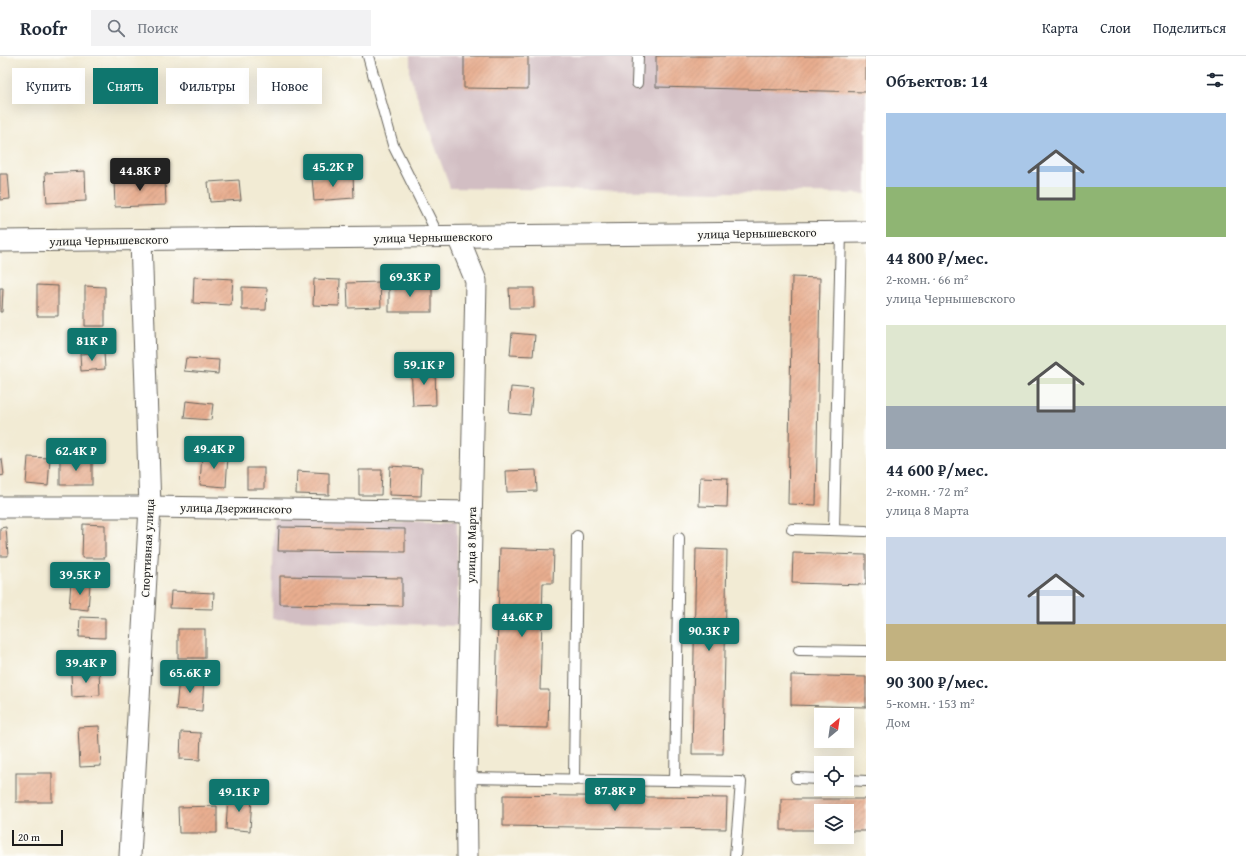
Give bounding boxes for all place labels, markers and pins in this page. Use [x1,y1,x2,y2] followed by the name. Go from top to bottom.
[296,154,370,188] pin: 45.2K ₽
[103,158,177,192] pin: 44.8K ₽
[373,264,447,298] pin: 69.3K ₽
[64,328,120,362] pin: 81K ₽
[387,352,461,386] pin: 59.1K ₽
[177,436,251,470] pin: 49.4K ₽
[39,438,113,472] pin: 62.4K ₽
[43,562,117,596] pin: 39.5K ₽
[485,604,559,638] pin: 44.6K ₽
[672,618,746,652] pin: 90.3K ₽
[49,650,123,684] pin: 39.4K ₽
[153,660,227,694] pin: 65.6K ₽
[578,778,652,812] pin: 87.8K ₽
[202,779,276,813] pin: 49.1K ₽

